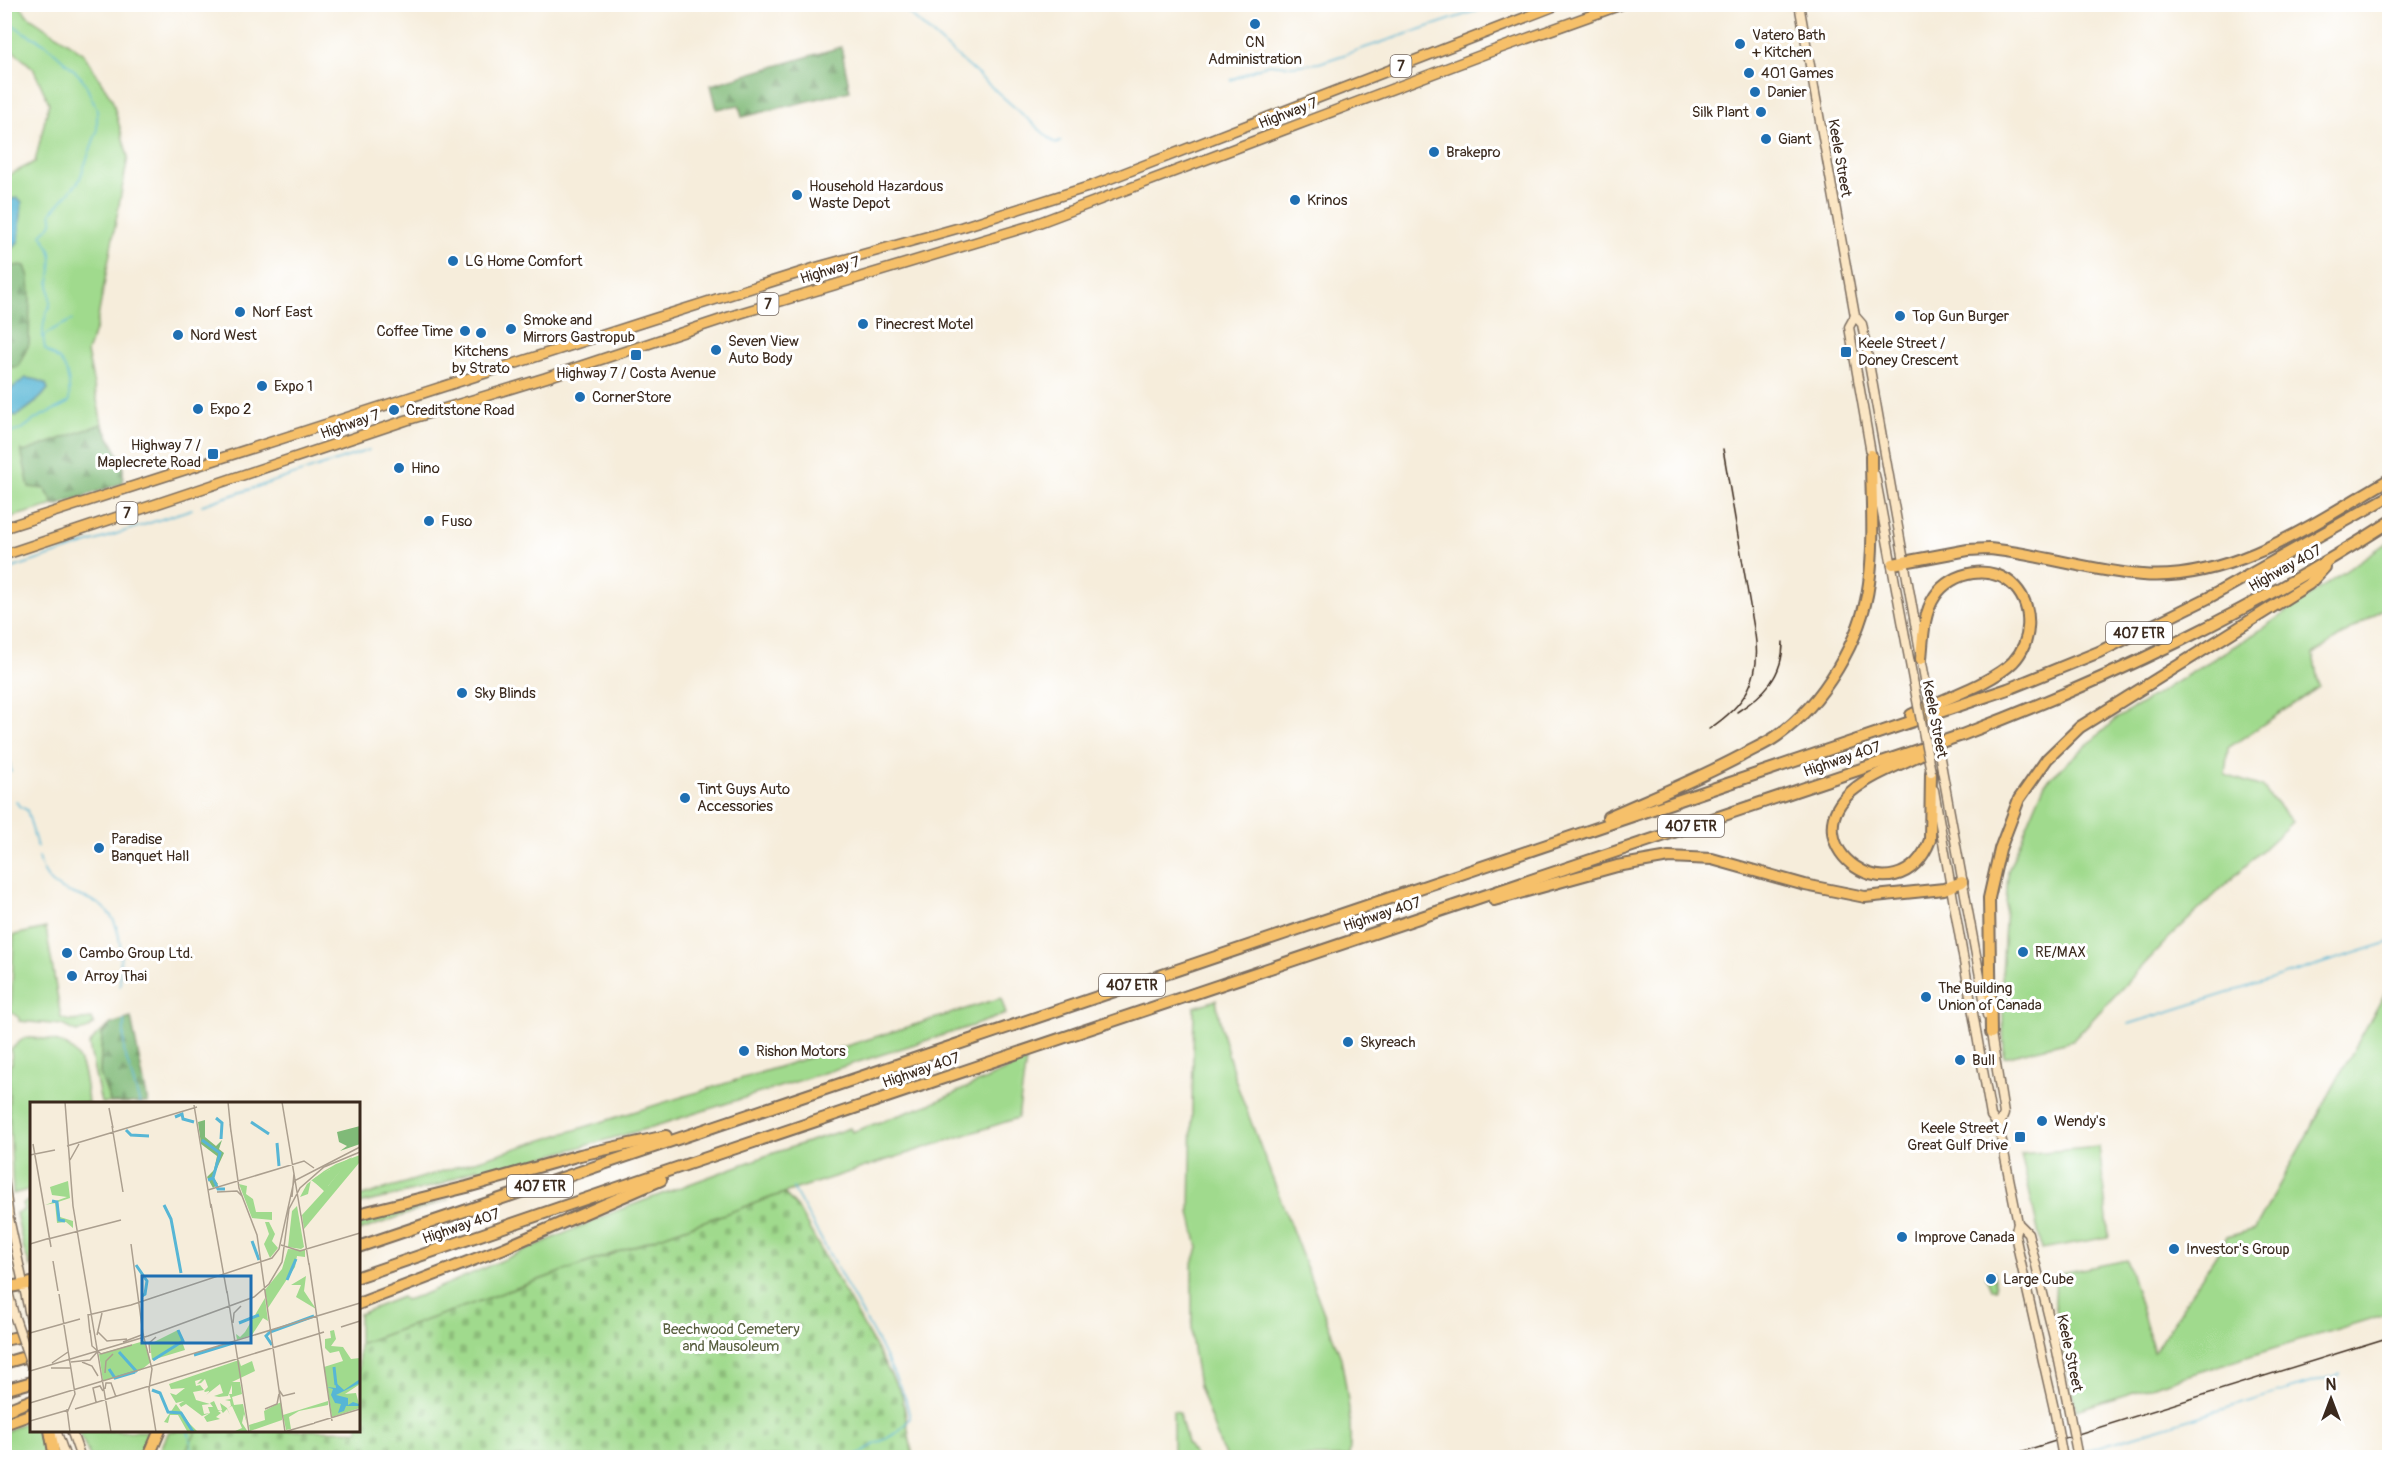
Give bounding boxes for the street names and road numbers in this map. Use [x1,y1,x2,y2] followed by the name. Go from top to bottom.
[1390,55,1412,77] road number: 7
[1256,94,1320,133] street label: Highway 7
[1823,118,1856,199] street label: Keele Street
[798,252,862,289] street label: Highway 7
[758,293,778,315] road number: 7
[318,405,382,443] street label: Highway 7
[116,502,138,524] road number: 7
[2245,541,2325,596] street label: Highway 407
[2106,622,2172,644] road number: 407 ETR
[1918,679,1952,760] street label: Keele Street
[1801,737,1883,782] street label: Highway 407
[1658,815,1724,837] road number: 407 ETR
[1341,893,1423,936] street label: Highway 407
[1099,974,1165,996] road number: 407 ETR
[880,1048,962,1093] street label: Highway 407
[507,1175,573,1197] road number: 407 ETR
[420,1204,502,1249] street label: Highway 407
[2052,1313,2087,1395] street label: Keele Street

